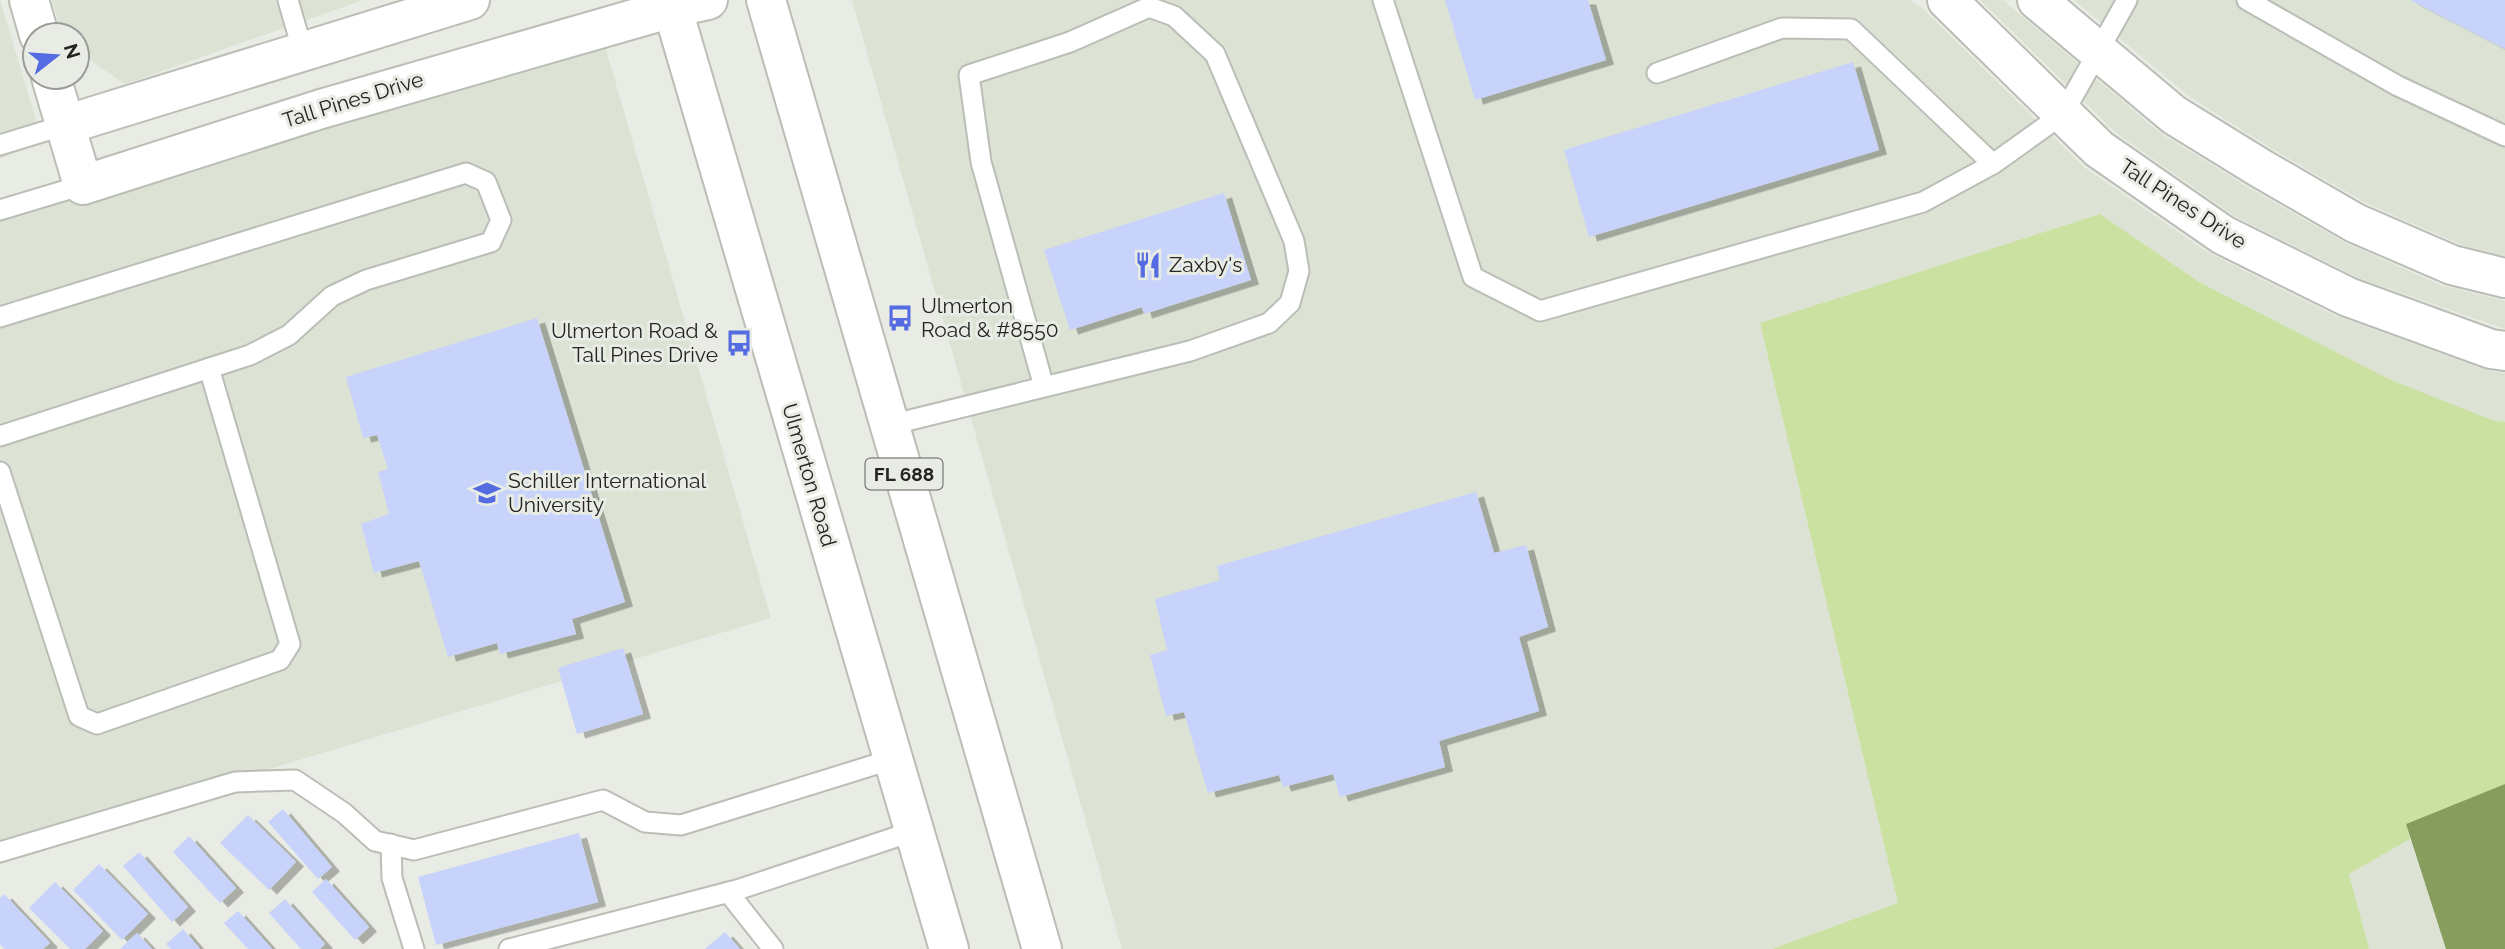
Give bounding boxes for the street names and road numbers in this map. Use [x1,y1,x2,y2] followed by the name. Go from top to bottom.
[279,66,426,133] street label: Tall Pines Drive
[2115,153,2251,254] street label: Tall Pines Drive
[777,400,842,549] street label: Ulmerton Road
[866,458,942,489] road number: FL 688

